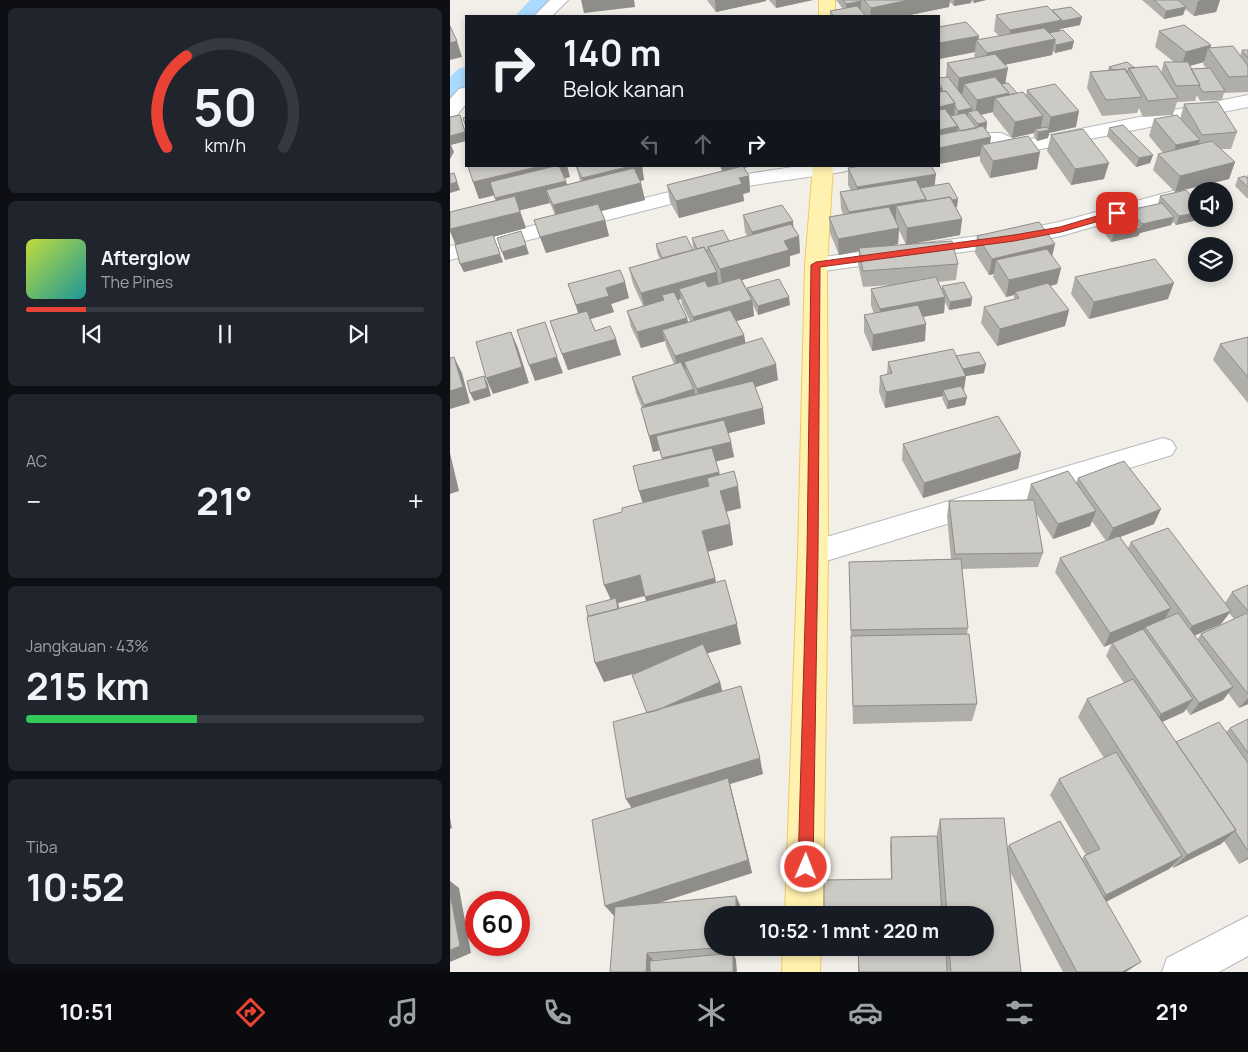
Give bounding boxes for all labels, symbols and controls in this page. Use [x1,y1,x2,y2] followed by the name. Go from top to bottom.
[563,29,661,77] text: 140 m
[480,35,545,100] icon: right
[193,71,257,142] text: 50
[563,74,684,104] text: Belok kanan
[636,130,664,158] icon: left
[689,130,717,158] icon: ahead
[742,130,770,158] icon: right
[204,133,246,157] text: km/h
[1188,182,1233,282] map controls
[1188,182,1233,227] button: sound
[1096,192,1138,234] pin
[1103,199,1131,227] icon: arrive
[1188,237,1233,282] button: layers
[101,245,190,271] text: Afterglow
[101,271,173,293] text: The Pines
[78,320,106,348] icon: previous
[211,320,239,348] icon: pause
[344,320,372,348] icon: next
[26,450,47,472] text: AC
[196,474,253,526] text: 21°
[26,482,41,520] text: −
[408,482,424,520] text: +
[26,635,149,657] text: Jangkauan · 43%
[26,659,150,711] text: 215 km
[26,836,58,858] text: Tiba
[779,840,831,892] position arrow
[26,860,125,912] text: 10:52
[465,891,530,956] speed limit sign: 60
[759,918,939,944] text: 10:52 · 1 mnt · 220 m
[233,995,268,1030] icon: directions
[386,995,421,1030] icon: music
[540,995,575,1030] icon: phone
[694,995,729,1030] icon: climate
[848,995,883,1030] icon: car
[1002,995,1037,1030] icon: filters
[59,997,114,1027] text: 10:51
[1156,997,1189,1027] text: 21°

